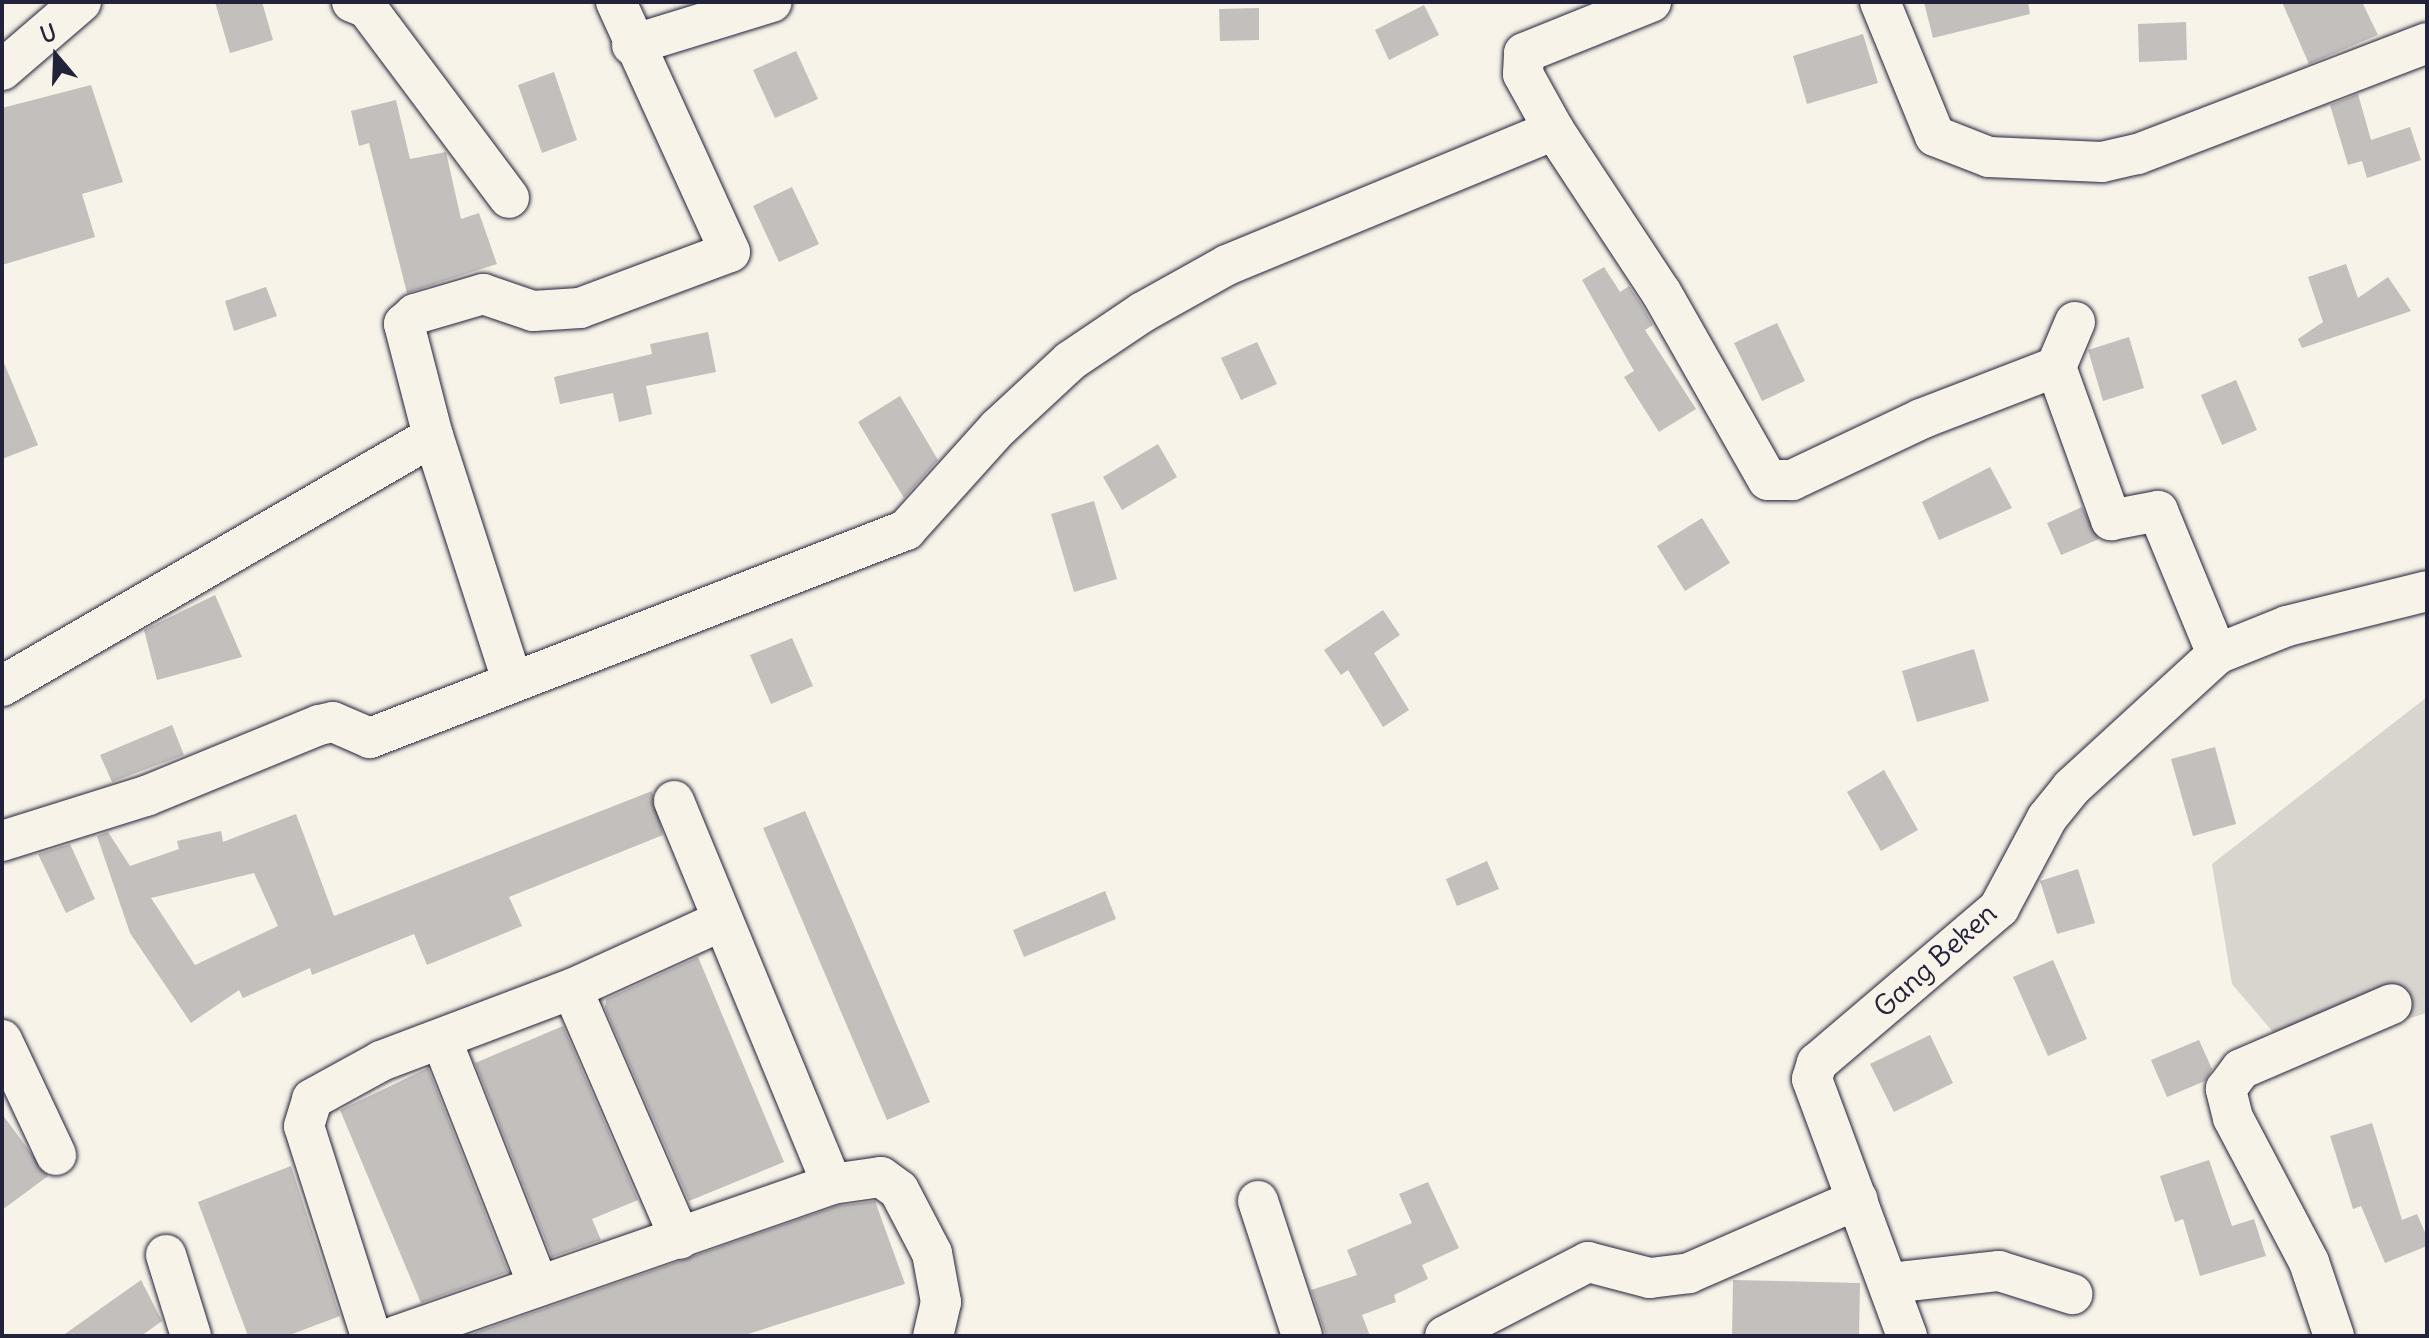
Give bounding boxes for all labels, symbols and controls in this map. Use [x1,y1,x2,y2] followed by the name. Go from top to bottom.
[16,16,96,96] north arrow
[37,18,60,49] text: U
[1867,896,2003,1024] street label: Gang Beken

